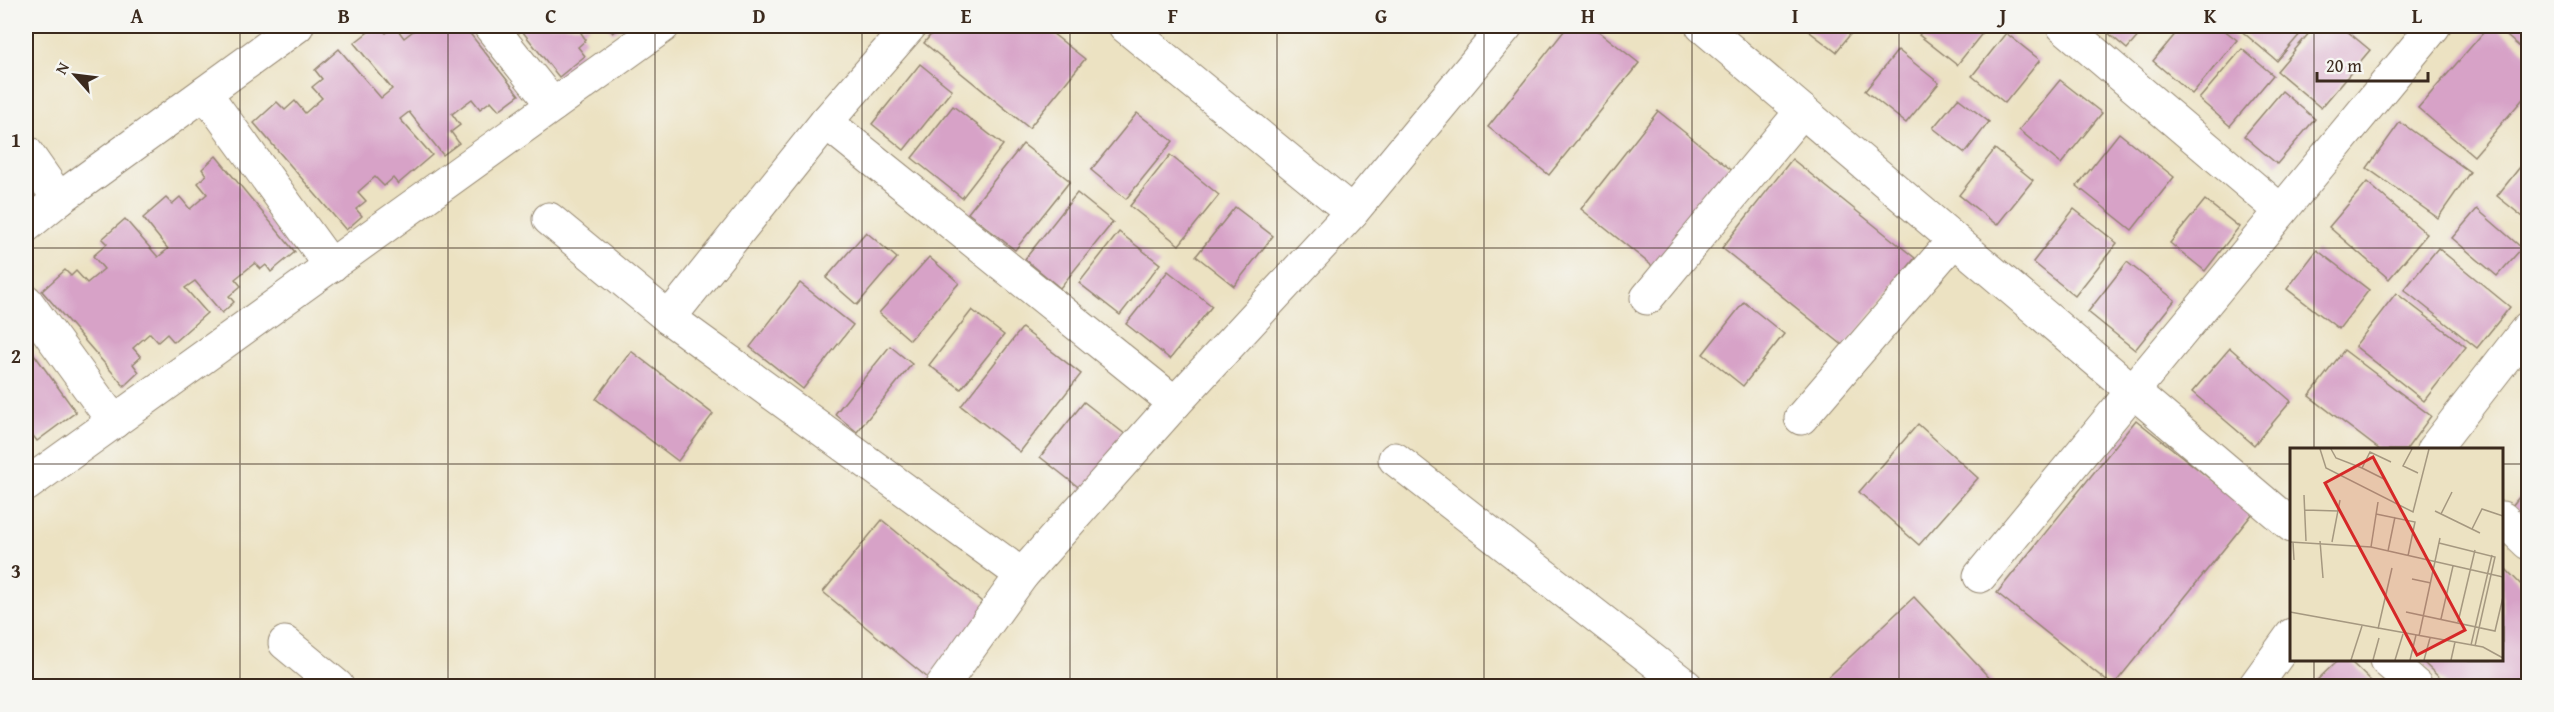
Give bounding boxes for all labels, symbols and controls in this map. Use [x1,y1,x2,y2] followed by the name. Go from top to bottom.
[131,1,144,30] text: A
[338,1,350,30] text: B
[545,1,557,30] text: C
[752,1,766,30] text: D
[961,1,972,30] text: E
[1168,1,1178,30] text: F
[1375,1,1387,30] text: G
[1581,1,1595,30] text: H
[1792,1,1798,30] text: I
[1997,1,2007,30] text: J
[2204,1,2217,30] text: K
[2412,1,2423,30] text: L
[45,45,105,105] north arrow
[2317,45,2428,83] scale bar
[2326,52,2362,79] text: 20 m
[49,57,75,78] text: N
[11,125,21,154] text: 1
[11,341,21,370] text: 2
[2290,448,2503,661] inset map
[11,556,21,585] text: 3

